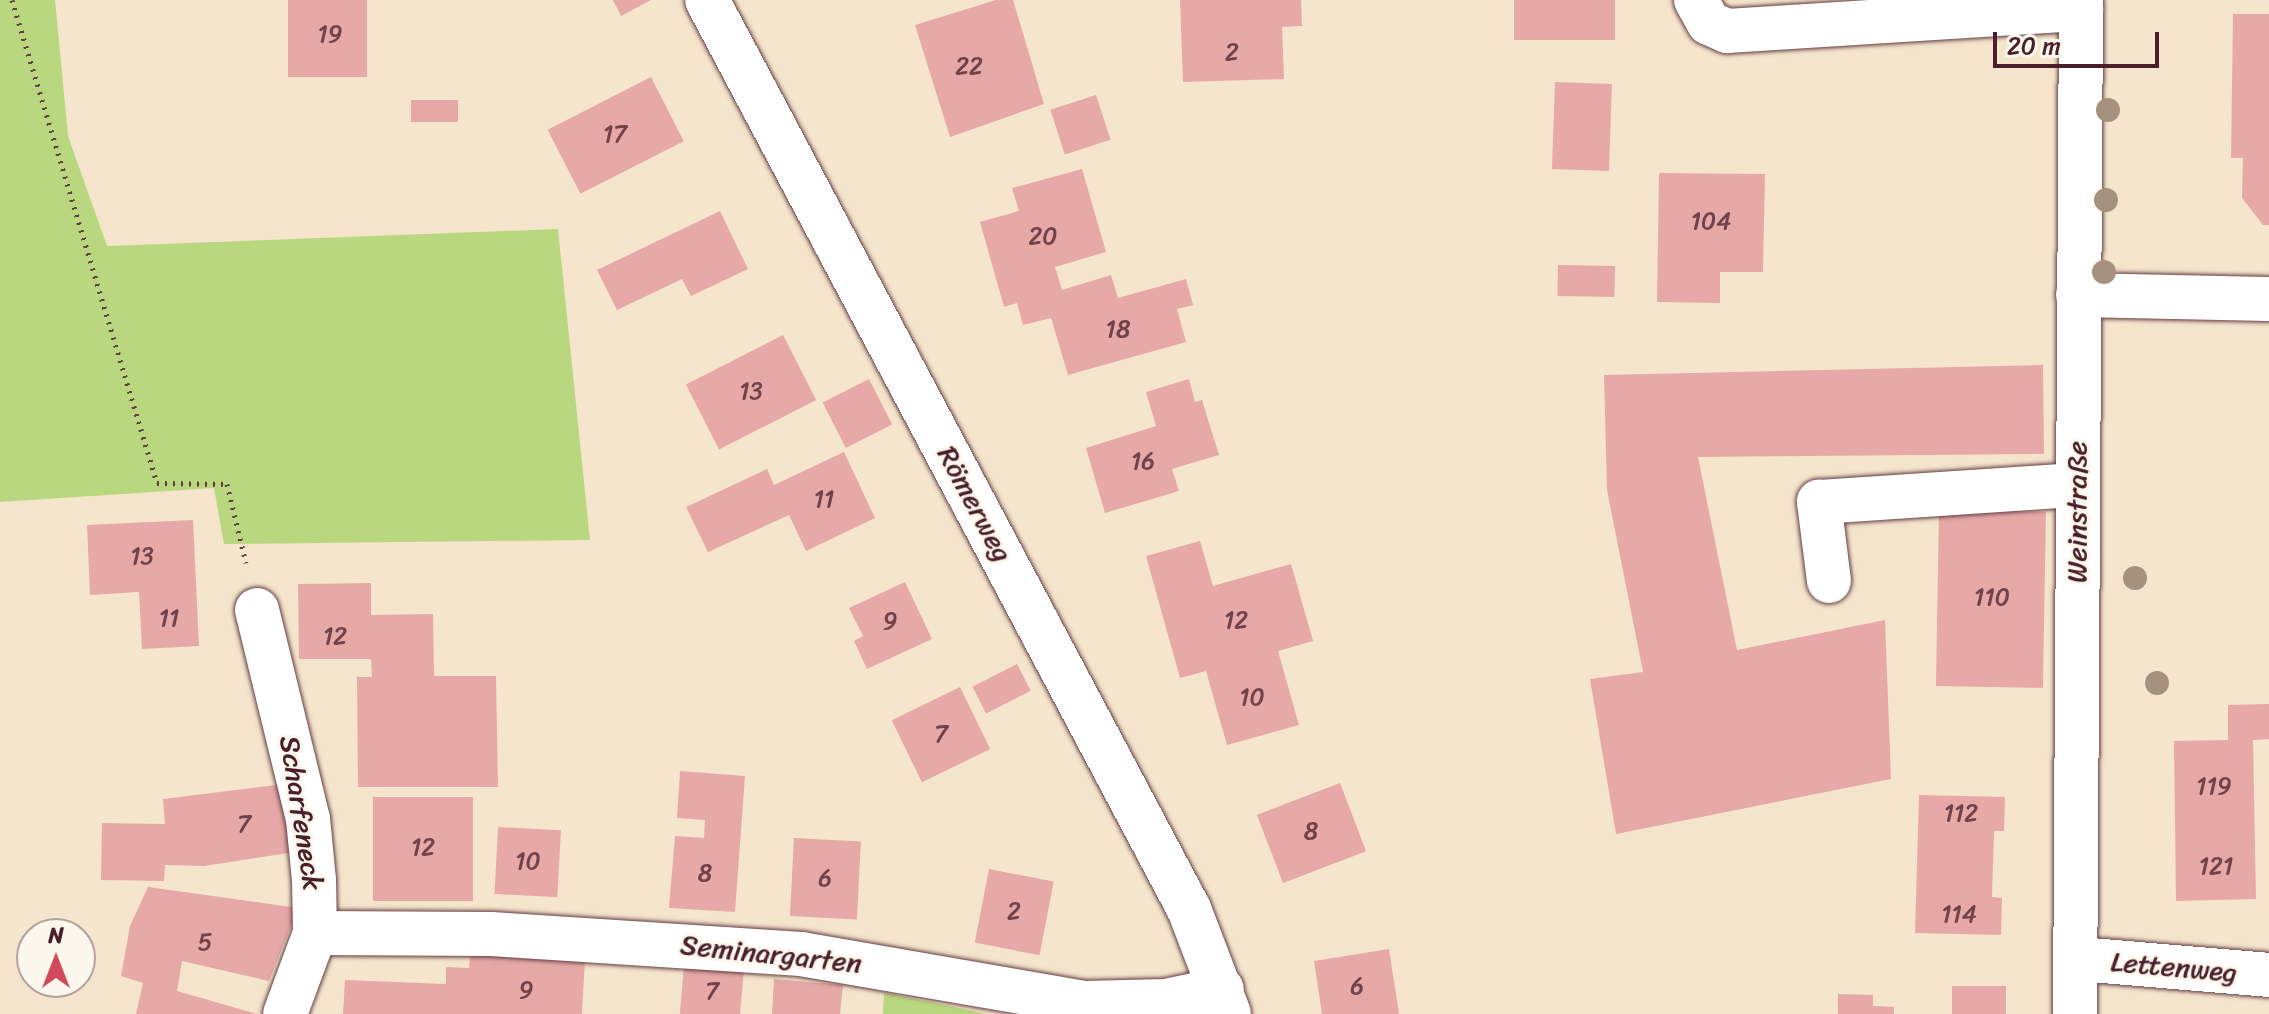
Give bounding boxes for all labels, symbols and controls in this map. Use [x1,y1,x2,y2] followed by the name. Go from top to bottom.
[1997,16,2163,66] scale bar
[317,21,343,49] house number: 19
[2007,25,2061,67] text: 20 m
[1225,39,1239,67] house number: 2
[955,53,983,81] house number: 22
[603,121,627,149] house number: 17
[1691,208,1731,236] house number: 104
[1028,223,1058,251] house number: 20
[1106,316,1130,344] house number: 18
[739,378,763,406] house number: 13
[930,440,1020,568] street label: Römerweg
[2060,441,2094,583] street label: Weinstraße
[1131,448,1155,476] house number: 16
[814,486,834,514] house number: 11
[130,543,154,571] house number: 13
[1974,584,2010,612] house number: 110
[159,605,179,633] house number: 11
[1224,607,1248,635] house number: 12
[883,608,897,636] house number: 9
[323,623,347,651] house number: 12
[1239,684,1265,712] house number: 10
[934,721,948,749] house number: 7
[272,733,330,893] street label: Scharfeneck
[2196,773,2232,801] house number: 119
[1944,800,1978,828] house number: 112
[237,811,251,839] house number: 7
[1304,818,1318,846] house number: 8
[411,834,435,862] house number: 12
[515,848,541,876] house number: 10
[2199,853,2233,881] house number: 121
[698,860,712,888] house number: 8
[818,865,832,893] house number: 6
[1007,898,1021,926] house number: 2
[1941,901,1977,929] house number: 114
[48,916,64,955] text: N
[16,918,96,998] north arrow
[679,928,863,980] street label: Seminargarten
[198,929,212,957] house number: 5
[2109,945,2239,989] street label: Lettenweg
[1350,973,1364,1001] house number: 6
[519,977,533,1005] house number: 9
[705,978,719,1006] house number: 7

